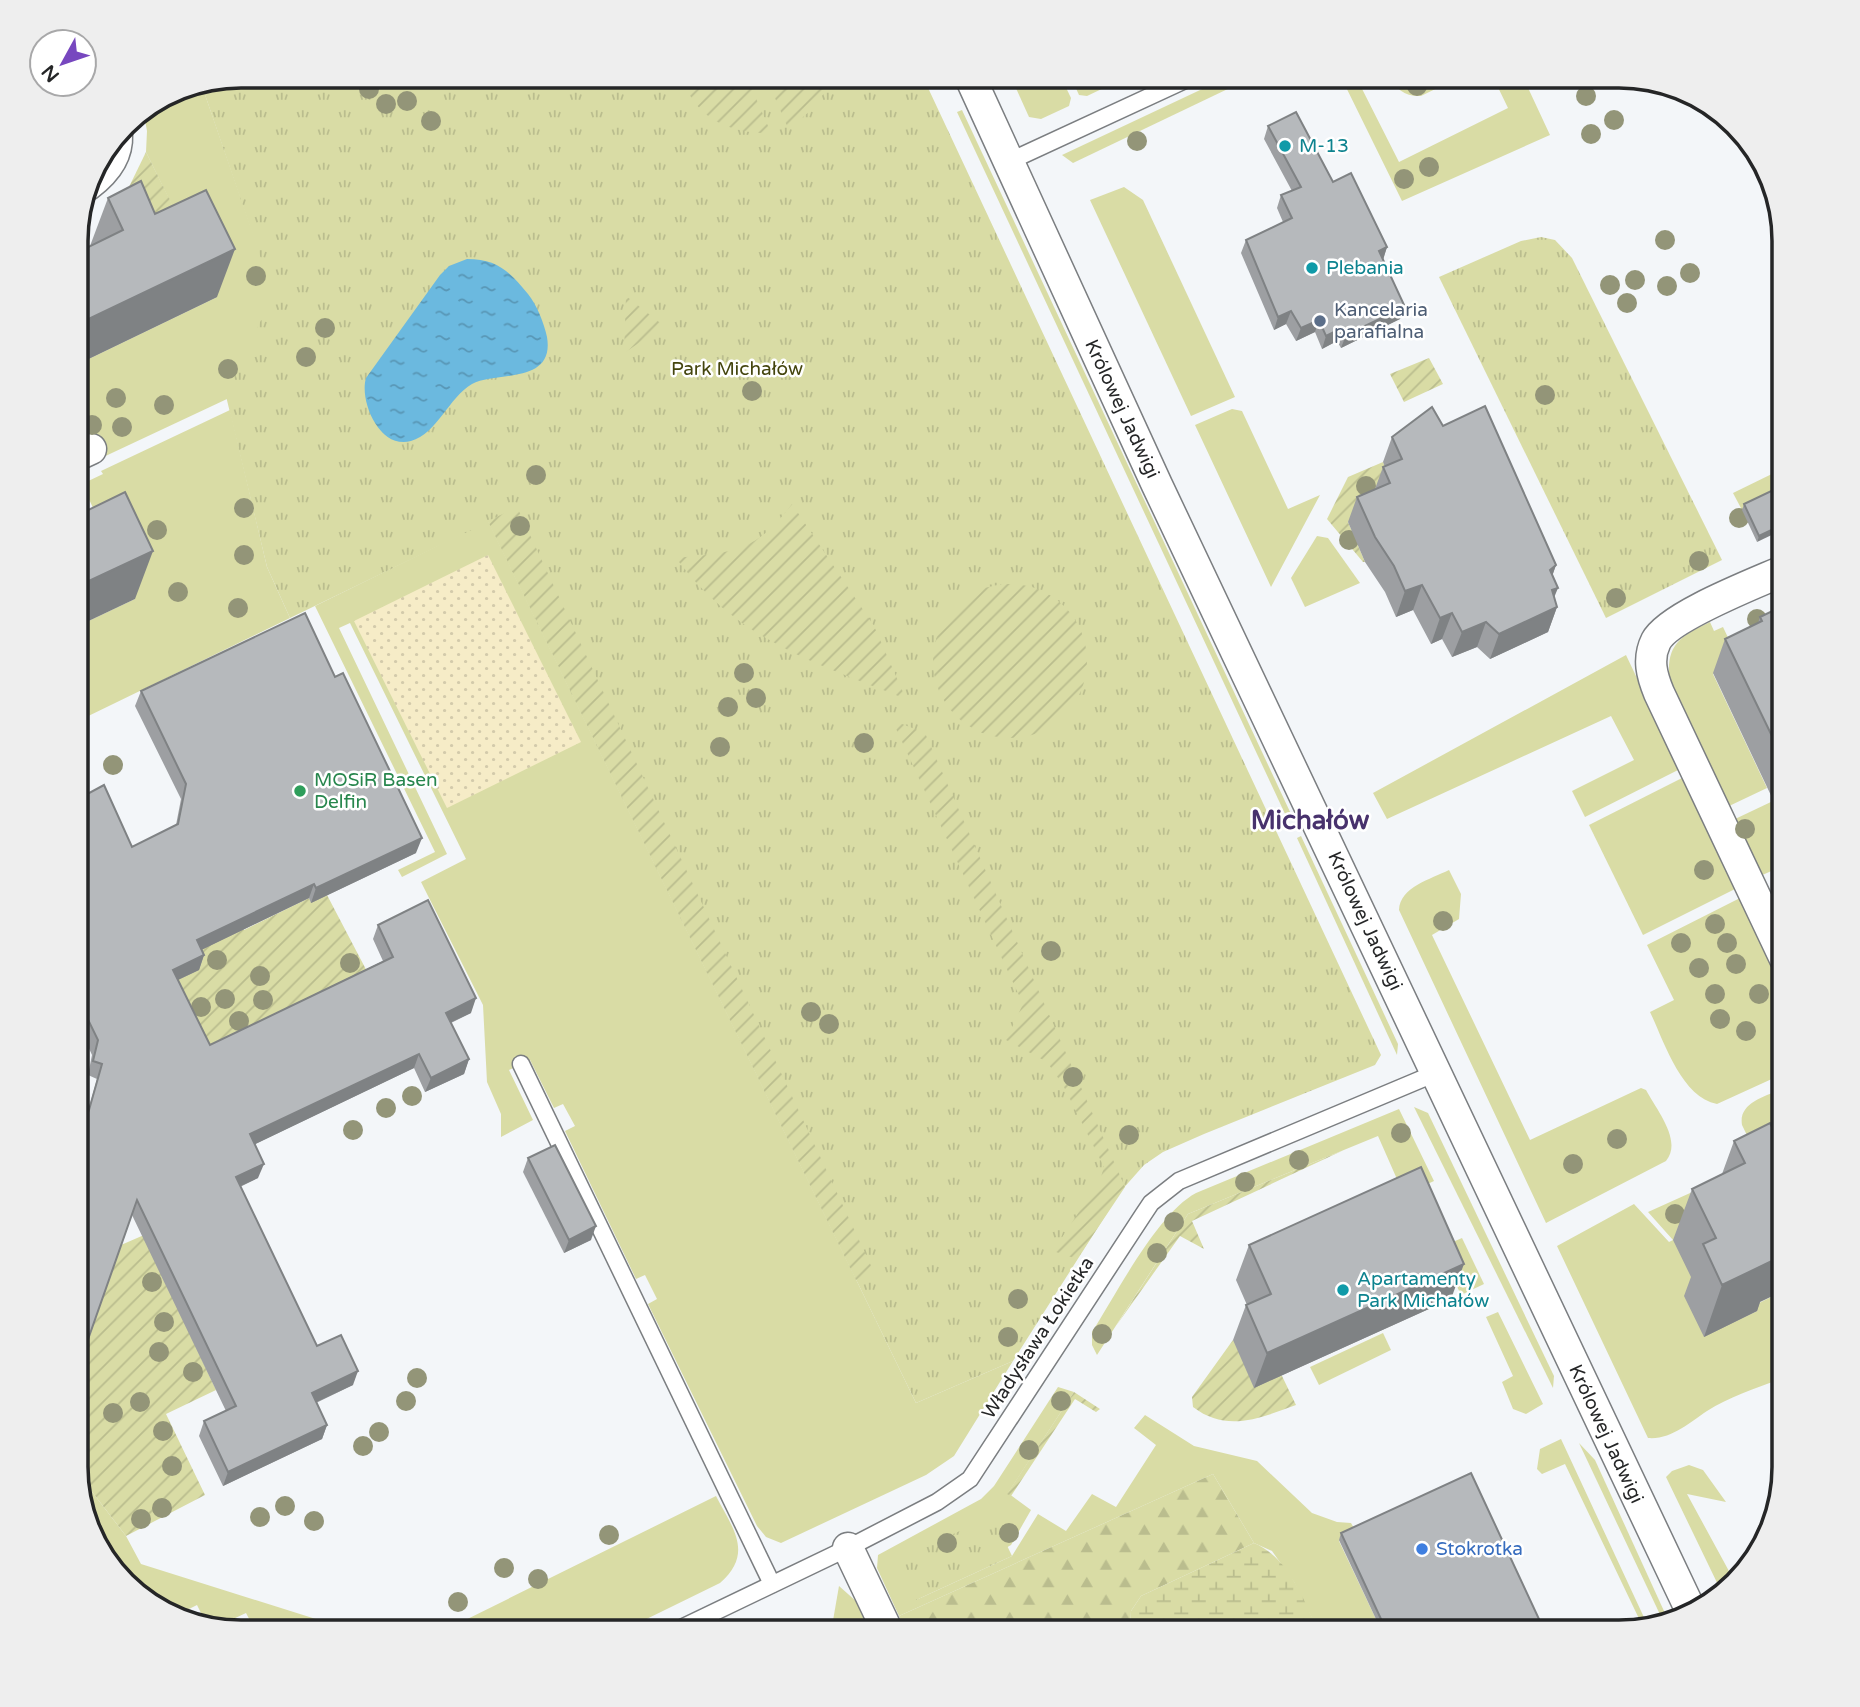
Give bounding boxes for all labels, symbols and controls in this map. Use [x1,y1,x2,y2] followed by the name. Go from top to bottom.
[28,28,98,98] north arrow
[37,60,64,86] text: N
[1299,135,1349,157] place label: M-13
[1277,138,1293,154] marker: M-13
[1326,257,1404,279] place label: Plebania
[1304,260,1320,276] marker: Plebania
[1334,299,1428,343] place label: Kancelaria parafialna
[1312,313,1328,329] marker: Kancelaria parafialna
[1080,336,1164,482] street label: Królowej Jadwigi
[671,358,803,380] park label: Park Michałów
[314,769,438,813] place label: MOSiR Basen Delfin
[292,783,308,799] marker: MOSiR Basen Delfin
[1251,805,1370,836] district label: Michałów
[1323,848,1407,994] street label: Królowej Jadwigi
[977,1253,1099,1423] street label: Władysława Łokietka
[1357,1268,1489,1312] place label: Apartamenty Park Michałów
[1335,1282,1351,1298] marker: Apartamenty Park Michałów
[1564,1361,1648,1507] street label: Królowej Jadwigi
[1436,1538,1523,1560] place label: Stokrotka
[1414,1541,1430,1557] marker: Stokrotka

